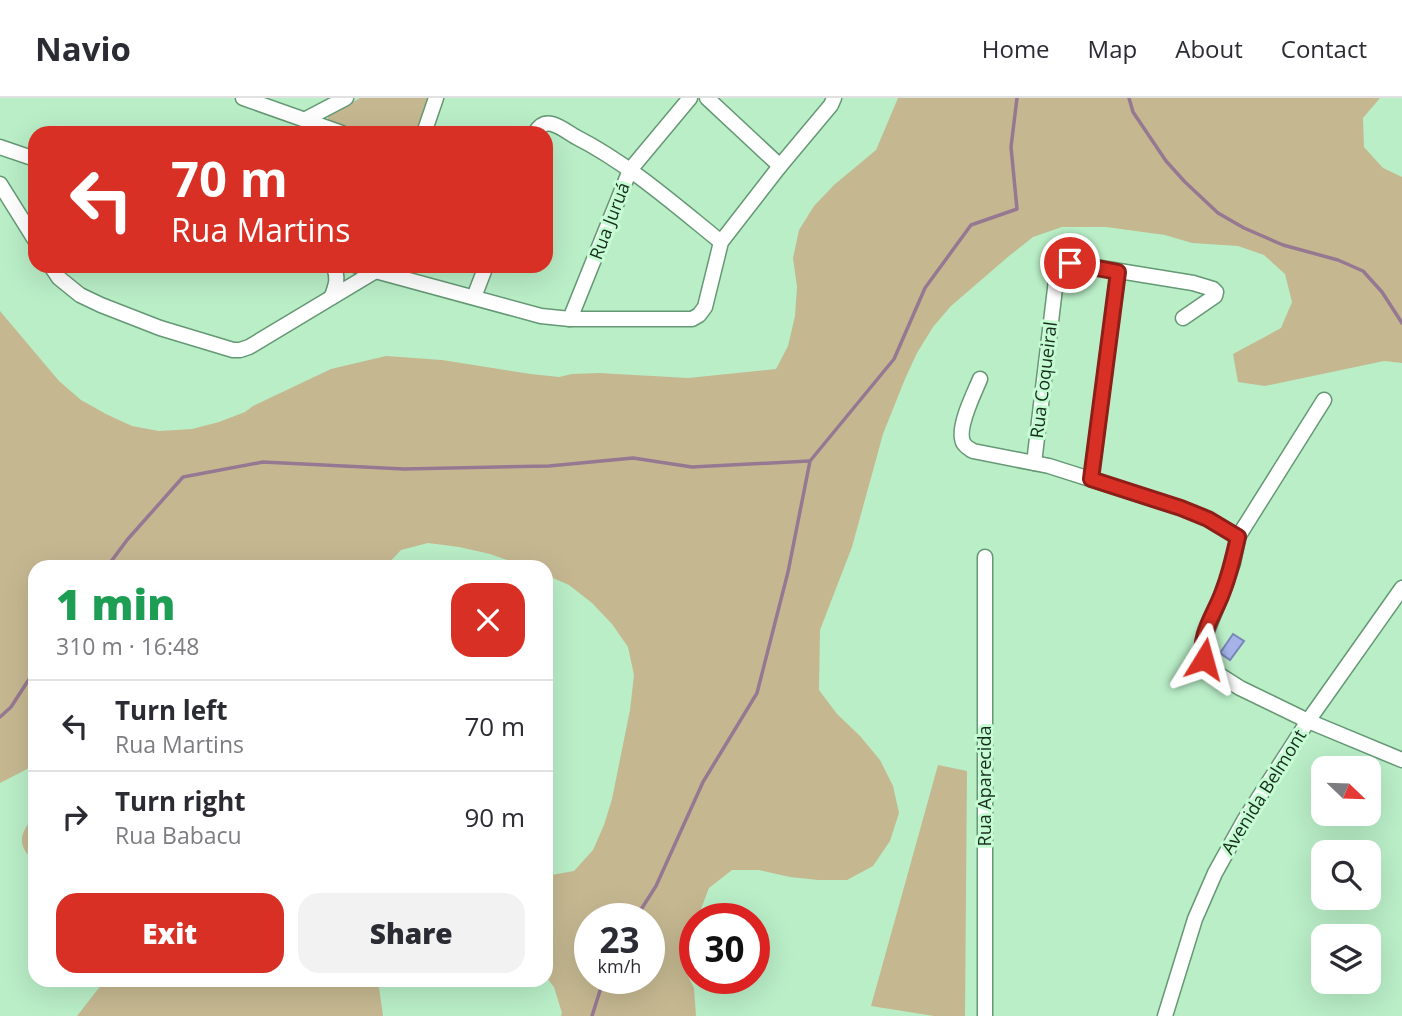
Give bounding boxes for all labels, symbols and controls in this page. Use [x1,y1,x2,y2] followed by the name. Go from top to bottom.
[35,26,131,71] text: Navio
[982,32,1050,65] text: Home
[1088,32,1137,65] text: Map
[1175,32,1243,65] text: About
[1281,32,1367,65] text: Contact
[171,145,288,211] text: 70 m
[56,154,147,245] icon: left
[583,178,635,263] street label: Rua Juruá
[171,208,350,251] text: Rua Martins
[1040,233,1100,293] pin
[1051,244,1089,282] icon: arrive
[1024,320,1062,440] street label: Rua Coqueiral
[56,575,175,632] text: 1 min
[451,583,525,657] button: close
[1167,622,1241,696] position arrow
[56,630,199,662] text: 310 m · 16:48
[115,692,227,728] text: Turn left
[56,707,94,745] icon: left
[464,708,525,744] text: 70 m
[1215,724,1311,858] street label: Avenida Belmont
[972,726,996,846] street label: Rua Aparecida
[115,728,244,760] text: Rua Martins
[1311,756,1381,826] north arrow
[1311,756,1381,994] map controls
[115,783,246,819] text: Turn right
[56,798,94,836] icon: right
[464,799,525,835] text: 90 m
[115,819,242,851] text: Rua Babacu
[1311,840,1381,910] button: search
[56,893,284,973] button: Exit
[298,893,525,973] button: Share
[679,903,770,994] speed limit sign: 30
[599,916,640,963] text: 23
[1311,924,1381,994] button: layers
[598,954,641,978] text: km/h

